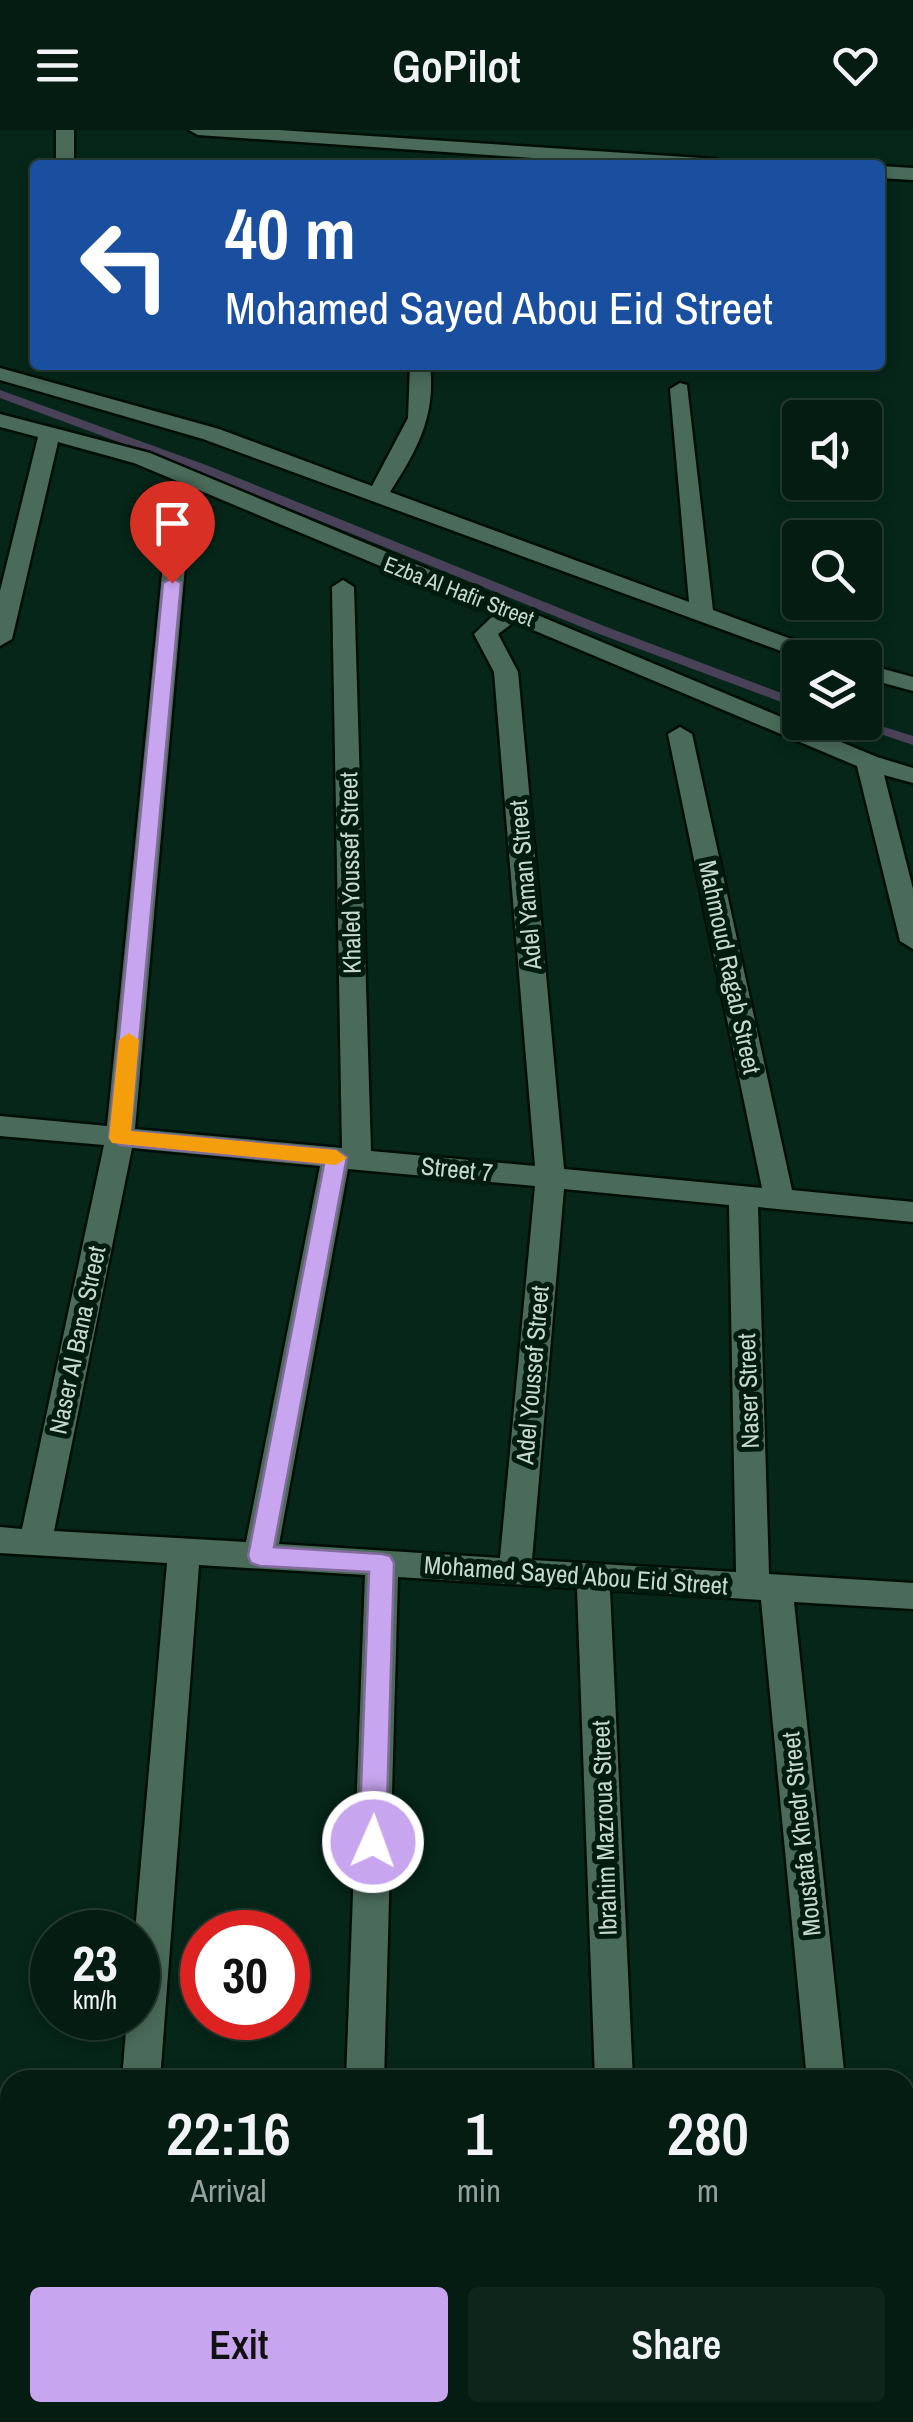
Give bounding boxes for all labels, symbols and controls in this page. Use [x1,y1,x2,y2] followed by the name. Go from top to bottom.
[392,35,521,96] text: GoPilot
[30,38,85,93] icon: menu
[828,38,883,93] icon: heart
[225,187,356,281] text: 40 m
[60,200,190,330] icon: left
[225,277,773,338] text: Mohamed Sayed Abou Eid Street
[782,400,882,740] map controls
[782,400,882,500] button: sound
[130,481,215,584] pin
[145,496,200,551] icon: arrive
[782,520,882,620] button: search
[380,549,538,633] street label: Ezba Al Hafir Street
[782,640,882,740] button: layers
[331,771,369,974] street label: Khaled Youssef Street
[501,798,549,972] street label: Adel Yaman Street
[691,857,769,1077] street label: Mahmoud Ragab Street
[420,1148,494,1190] street label: Street 7
[40,1243,114,1437] street label: Naser Al Bana Street
[507,1284,557,1467] street label: Adel Youssef Street
[729,1333,767,1449] street label: Naser Street
[423,1547,729,1603] street label: Mohamed Sayed Abou Eid Street
[583,1720,625,1936] street label: Ibrahim Mazroua Street
[773,1730,829,1938] street label: Moustafa Khedr Street
[321,1790,425,1894] position arrow
[180,1910,310,2040] speed limit sign: 30
[72,1929,118,1997] text: 23
[73,1983,117,2017] text: km/h
[166,2093,291,2174] text: 22:16
[465,2093,493,2174] text: 1
[667,2093,749,2174] text: 280
[191,2169,266,2212] text: Arrival
[457,2169,501,2212] text: min
[697,2169,719,2212] text: m
[30,2287,448,2402] button: Exit
[468,2287,885,2402] button: Share

